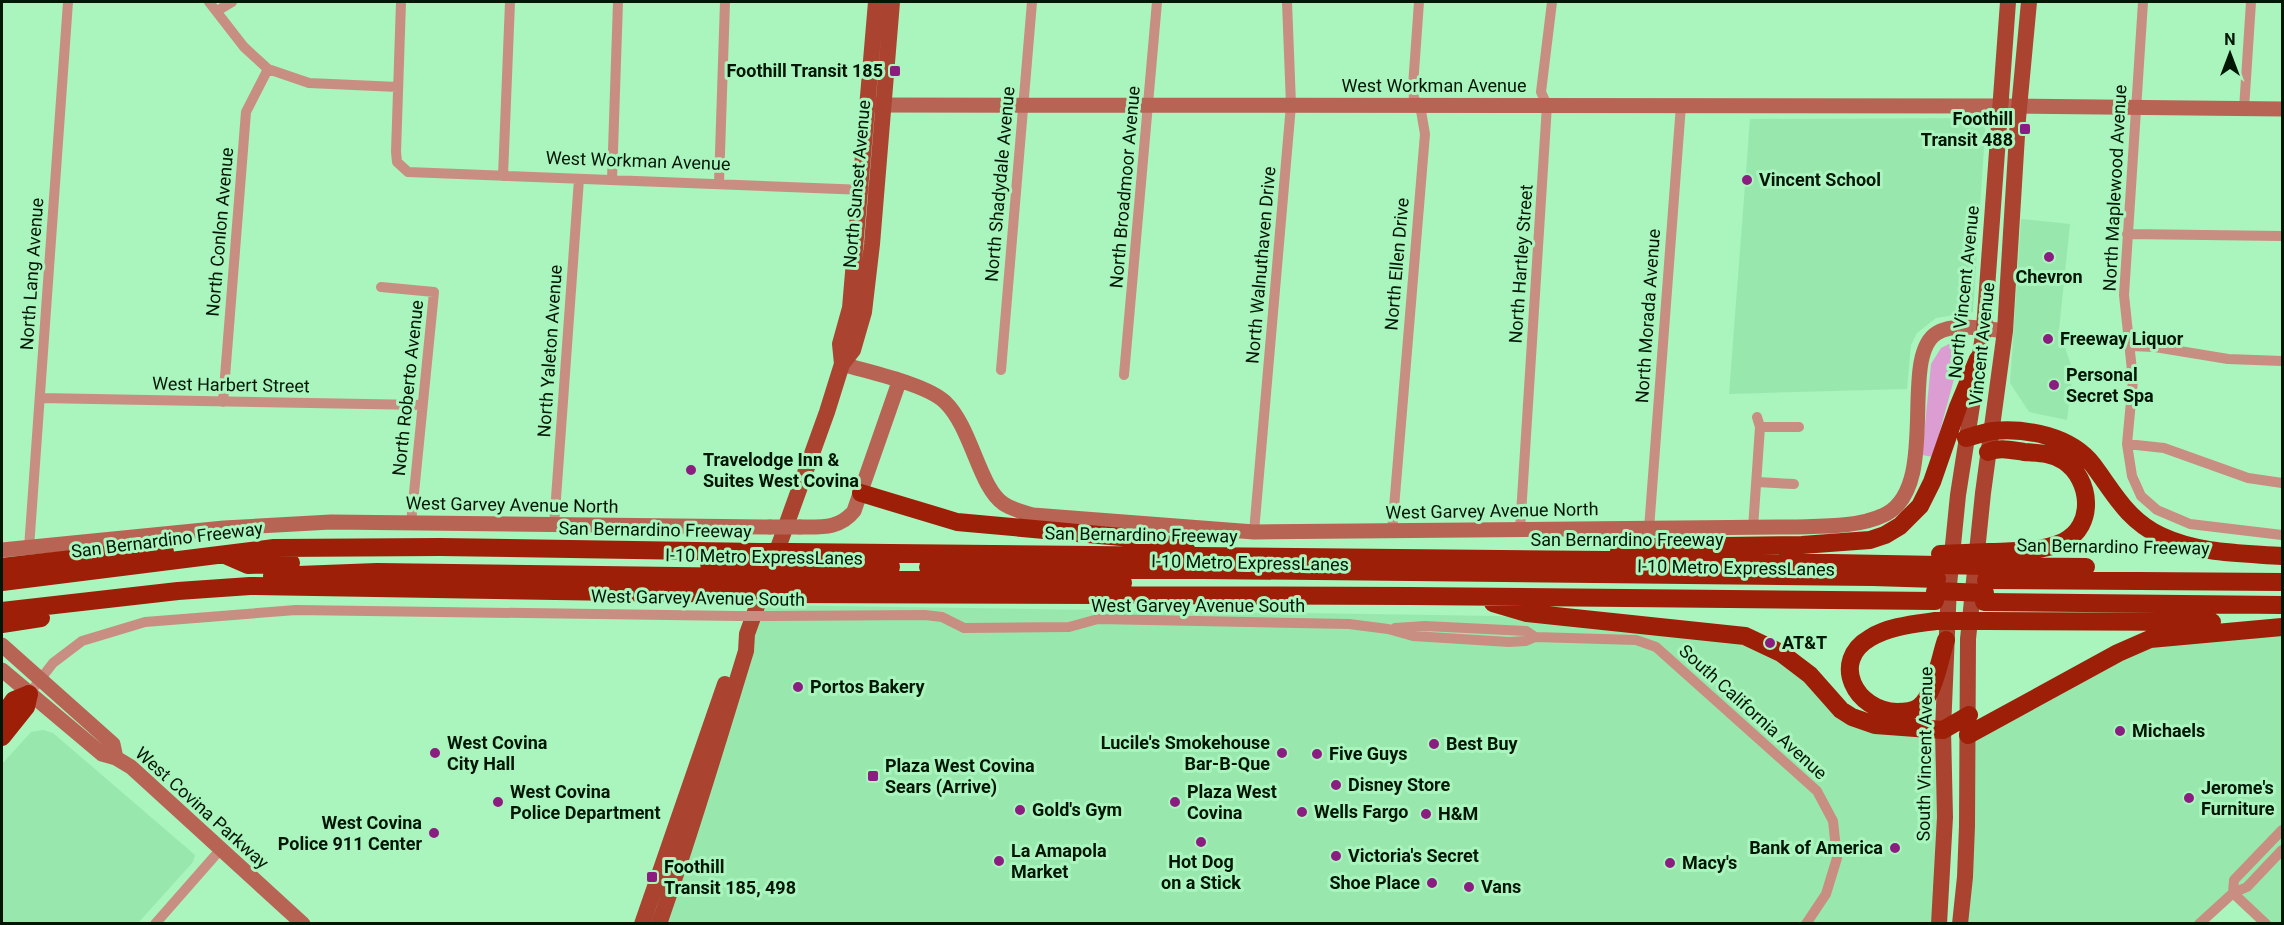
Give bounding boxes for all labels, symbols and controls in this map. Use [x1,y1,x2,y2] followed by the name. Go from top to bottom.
[2200,24,2260,84] north arrow
[2224,30,2236,49] text: N
[726,60,883,81] place label: Foothill Transit 185
[888,64,902,78] marker: Foothill Transit 185
[1342,75,1526,96] street label: West Workman Avenue
[2099,84,2130,292] street label: North Maplewood Avenue
[980,85,1019,283] street label: North Shadydale Avenue
[1105,85,1144,289] street label: North Broadmoor Avenue
[839,99,874,269] street label: North Sunset Avenue
[1921,108,2013,150] place label: Foothill Transit 488
[2018,122,2032,136] marker: Foothill Transit 488
[202,146,237,317] street label: North Conlon Avenue
[545,147,731,174] street label: West Workman Avenue
[1241,165,1280,365] street label: North Walnuthaven Drive
[1759,169,1881,190] place label: Vincent School
[1740,173,1754,187] marker: Vincent School
[1504,184,1537,344] street label: North Hartley Street
[16,197,47,351] street label: North Lang Avenue
[1380,197,1413,331] street label: North Ellen Drive
[1944,204,1984,380] street label: North Vincent Avenue
[1631,228,1664,404] street label: North Morada Avenue
[2042,250,2056,264] marker: Chevron
[533,264,566,438] street label: North Yaleton Avenue
[2015,266,2083,287] place label: Chevron
[1965,281,1999,407] street label: Vincent Avenue
[388,299,427,477] street label: North Roberto Avenue
[2060,328,2184,349] place label: Freeway Liquor
[2041,332,2055,346] marker: Freeway Liquor
[2066,364,2154,406] place label: Personal Secret Spa
[152,373,310,396] street label: West Harbert Street
[2047,378,2061,392] marker: Personal Secret Spa
[703,449,859,491] place label: Travelodge Inn & Suites West Covina
[684,463,698,477] marker: Travelodge Inn & Suites West Covina
[405,492,619,517] street label: West Garvey Avenue North
[1385,498,1599,523] street label: West Garvey Avenue North
[70,517,264,562] street label: San Bernardino Freeway
[558,517,752,542] street label: San Bernardino Freeway
[1044,522,1238,547] street label: San Bernardino Freeway
[1530,529,1724,550] street label: San Bernardino Freeway
[2016,534,2210,559] street label: San Bernardino Freeway
[665,544,863,569] street label: I-10 Metro ExpressLanes
[1151,550,1349,575] street label: I-10 Metro ExpressLanes
[1637,555,1835,580] street label: I-10 Metro ExpressLanes
[591,585,805,610] street label: West Garvey Avenue South
[1091,595,1305,616] street label: West Garvey Avenue South
[1782,632,1827,653] place label: AT&T
[1763,636,1777,650] marker: AT&T
[1675,640,1832,783] street label: South California Avenue
[1912,666,1937,842] street label: South Vincent Avenue
[810,676,925,697] place label: Portos Bakery
[791,680,805,694] marker: Portos Bakery
[2132,720,2205,741] place label: Michaels
[2113,724,2127,738] marker: Michaels
[447,732,548,774] place label: West Covina City Hall
[1101,732,1270,774] place label: Lucile's Smokehouse Bar-B-Que
[1446,733,1519,754] place label: Best Buy
[1427,737,1441,751] marker: Best Buy
[131,742,274,873] street label: West Covina Parkway
[1329,743,1408,764] place label: Five Guys
[428,746,442,760] marker: West Covina City Hall
[1275,746,1289,760] marker: Lucile's Smokehouse Bar-B-Que
[1310,747,1324,761] marker: Five Guys
[885,755,1035,798] place label: Plaza West Covina Sears (Arrive)
[866,769,880,783] marker: Plaza West Covina Sears (Arrive)
[1348,774,1450,795] place label: Disney Store
[2201,777,2275,819] place label: Jerome's Furniture
[1329,778,1343,792] marker: Disney Store
[510,781,661,823] place label: West Covina Police Department
[1187,781,1277,823] place label: Plaza West Covina
[2182,791,2196,805] marker: Jerome's Furniture
[491,795,505,809] marker: West Covina Police Department
[1168,795,1182,809] marker: Plaza West Covina
[1032,799,1122,820] place label: Gold's Gym
[1314,801,1409,822] place label: Wells Fargo
[1013,803,1027,817] marker: Gold's Gym
[1438,803,1478,824] place label: H&M
[1295,805,1309,819] marker: Wells Fargo
[1419,807,1433,821] marker: H&M
[278,812,422,854] place label: West Covina Police 911 Center
[427,826,441,840] marker: West Covina Police 911 Center
[1194,835,1208,849] marker: Hot Dog on a Stick
[1749,837,1883,858] place label: Bank of America
[1011,840,1107,882] place label: La Amapola Market
[1888,841,1902,855] marker: Bank of America
[1348,845,1479,866] place label: Victoria's Secret
[1329,849,1343,863] marker: Victoria's Secret
[1161,851,1241,893] place label: Hot Dog on a Stick
[1682,852,1737,873] place label: Macy's
[992,854,1006,868] marker: La Amapola Market
[664,856,796,898] place label: Foothill Transit 185, 498
[1663,856,1677,870] marker: Macy's
[645,870,659,884] marker: Foothill Transit 185, 498
[1329,872,1420,893] place label: Shoe Place
[1425,876,1439,890] marker: Shoe Place
[1481,876,1521,897] place label: Vans
[1462,880,1476,894] marker: Vans

